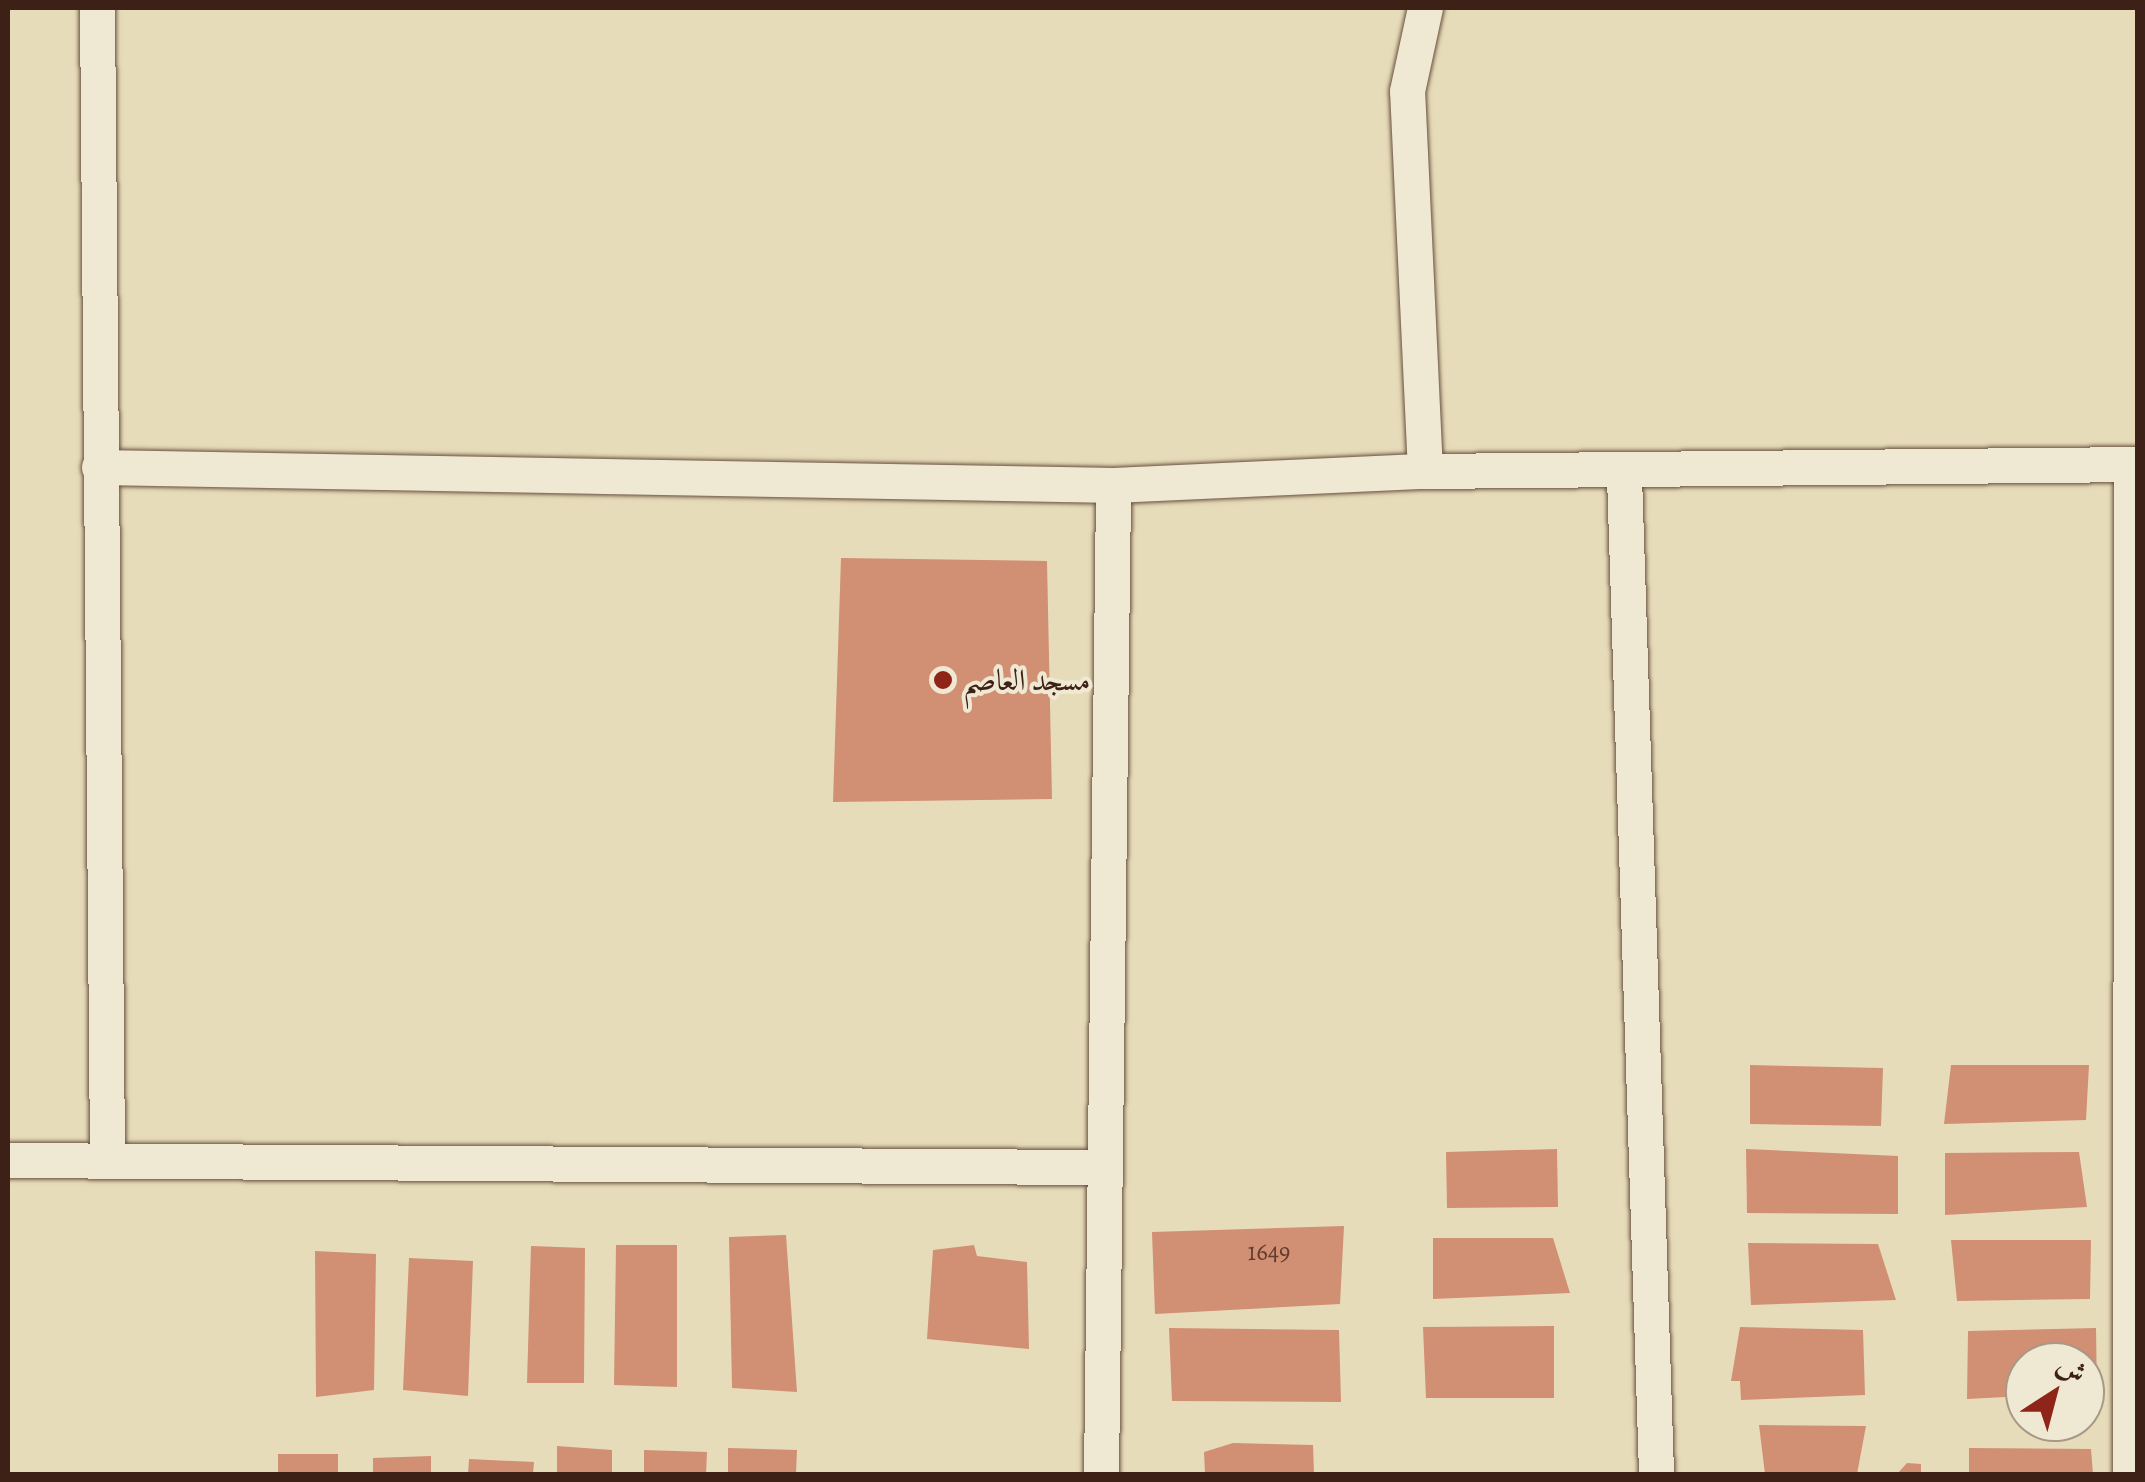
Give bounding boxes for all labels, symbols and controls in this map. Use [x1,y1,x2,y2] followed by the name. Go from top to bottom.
[963,662,1090,698] place label: مسجد العاصم
[932,669,954,691] marker: مسجد العاصم
[1248,1237,1290,1267] house number: 1649
[2005,1342,2105,1442] north arrow
[2049,1346,2094,1393] text: ش

